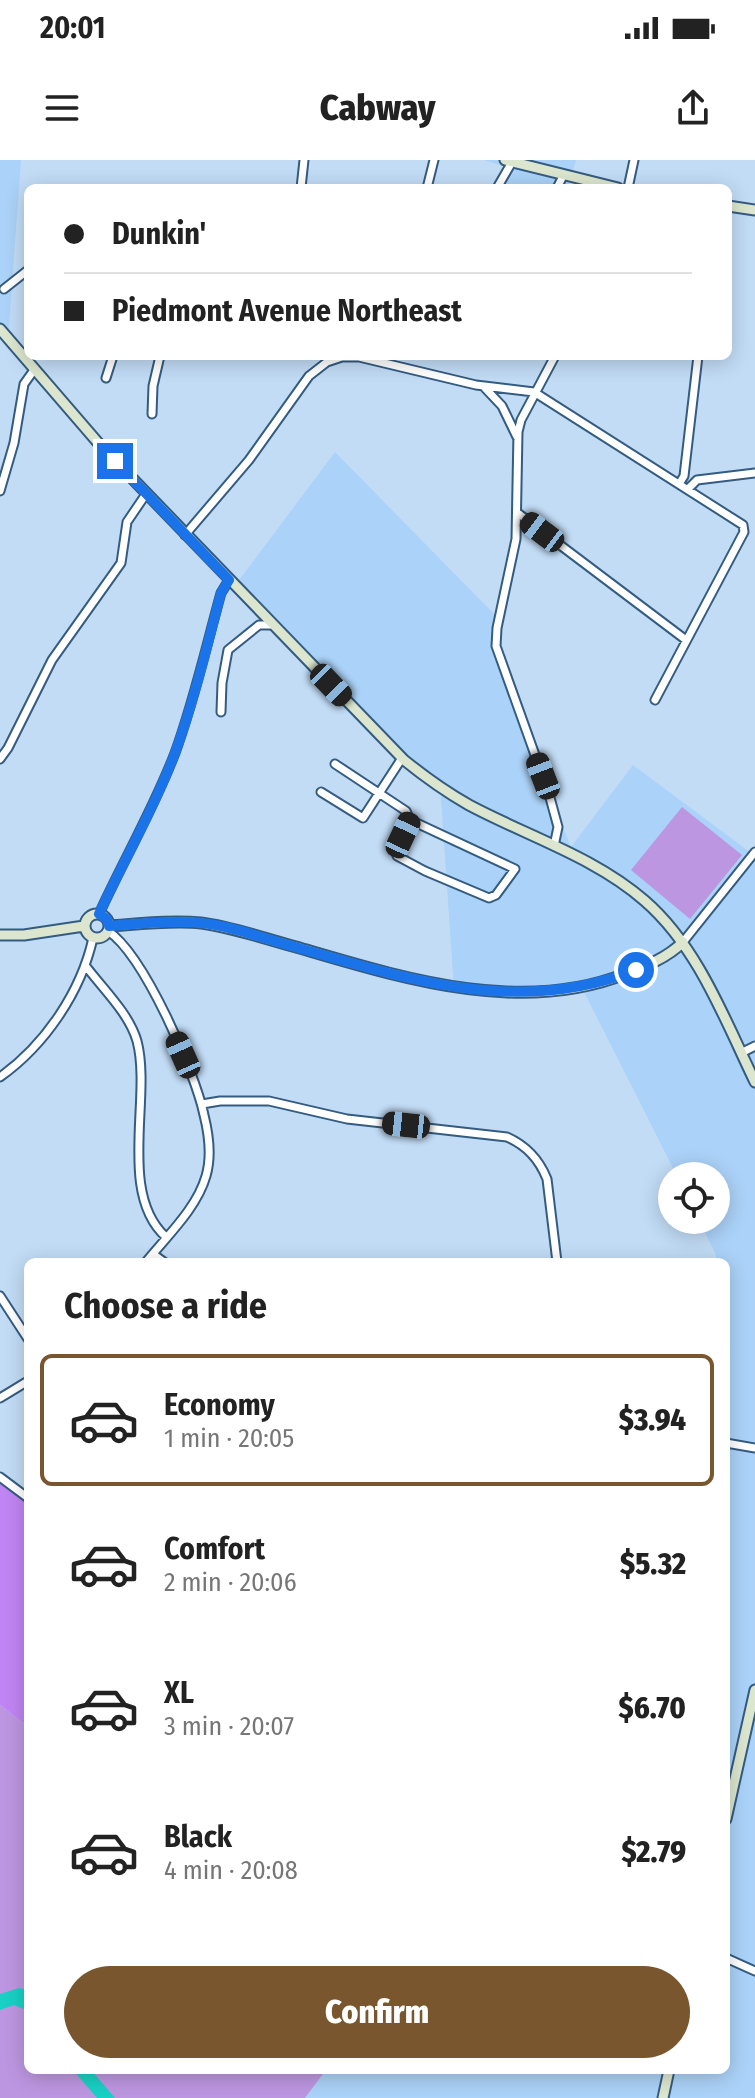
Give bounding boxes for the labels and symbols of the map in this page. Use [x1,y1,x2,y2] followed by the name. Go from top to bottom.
[97,443,133,479] route end
[516,508,568,556] car
[306,659,356,711] car
[523,749,563,803] car
[382,808,424,862] car
[618,952,654,988] route start
[162,1028,204,1082] car
[381,1111,431,1139] car

